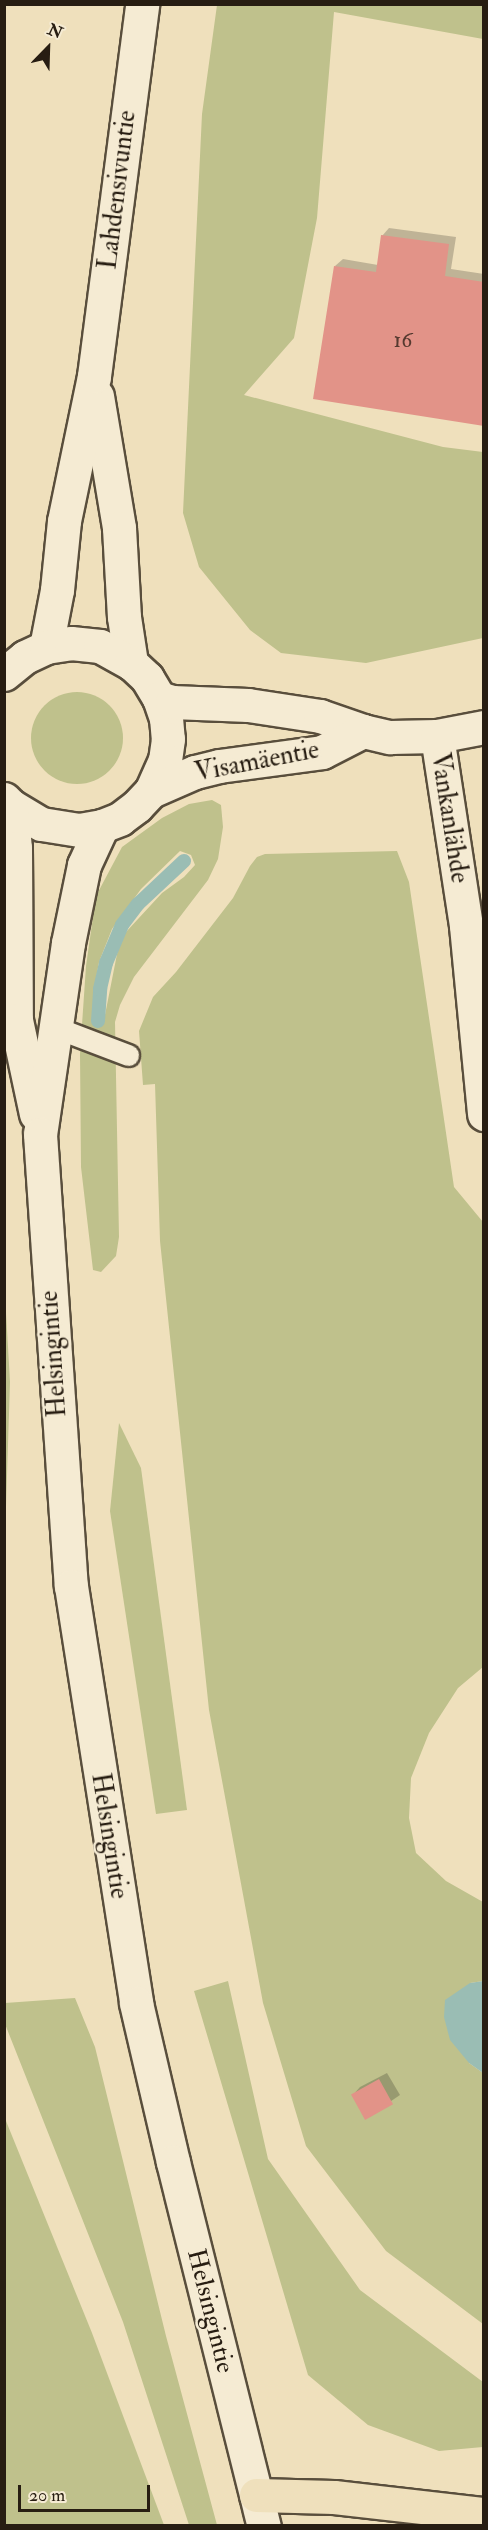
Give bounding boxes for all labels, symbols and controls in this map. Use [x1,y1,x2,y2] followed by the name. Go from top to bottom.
[18,18,78,78] north arrow
[45,19,66,43] text: N
[93,109,143,271] street label: Lahdensivuntie
[394,328,412,354] house number: 16
[192,735,322,789] street label: Visamäentie
[423,751,475,885] street label: Vankanlähde
[34,1290,74,1418] street label: Helsingintie
[84,1771,134,1901] street label: Helsingintie
[180,2246,240,2376] street label: Helsingintie
[21,2473,153,2511] scale bar
[29,2484,65,2507] text: 20 m

